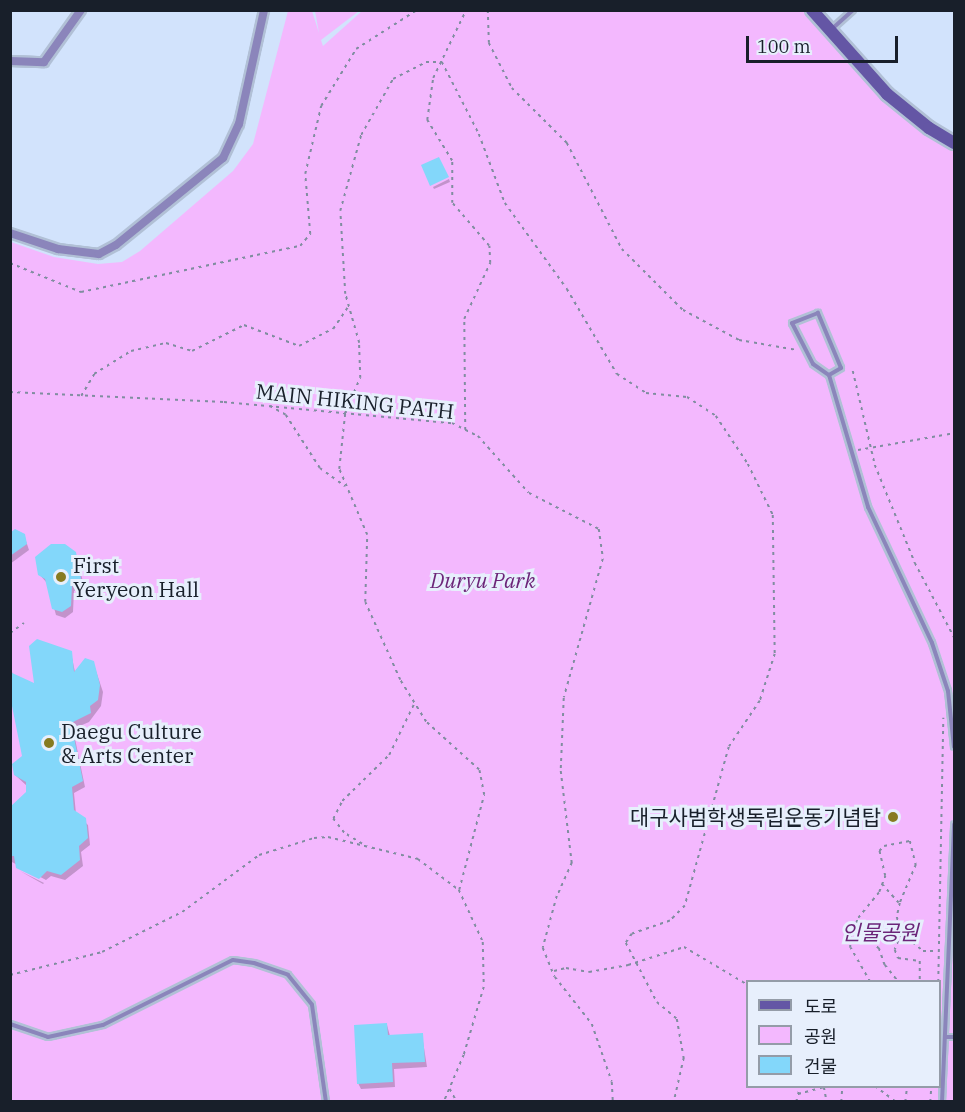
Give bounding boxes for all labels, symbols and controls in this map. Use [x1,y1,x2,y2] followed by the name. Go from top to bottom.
[749,24,900,62] scale bar
[757,35,811,58] text: 100 m
[255,378,455,424] street label: MAIN HIKING PATH
[73,552,199,602] place label: First Yeryeon Hall
[430,567,536,593] park label: Duryu Park
[54,570,68,584] marker: First Yeryeon Hall
[61,718,202,768] place label: Daegu Culture & Arts Center
[42,736,56,750] marker: Daegu Culture & Arts Center
[630,804,881,830] place label: 대구사범학생독립운동기념탑
[886,810,900,824] marker: 대구사범학생독립운동기념탑
[841,919,919,945] park label: 인물공원
[746,980,941,1088] legend
[804,995,837,1018] text: 도로
[804,1025,837,1048] text: 공원
[804,1055,837,1078] text: 건물

